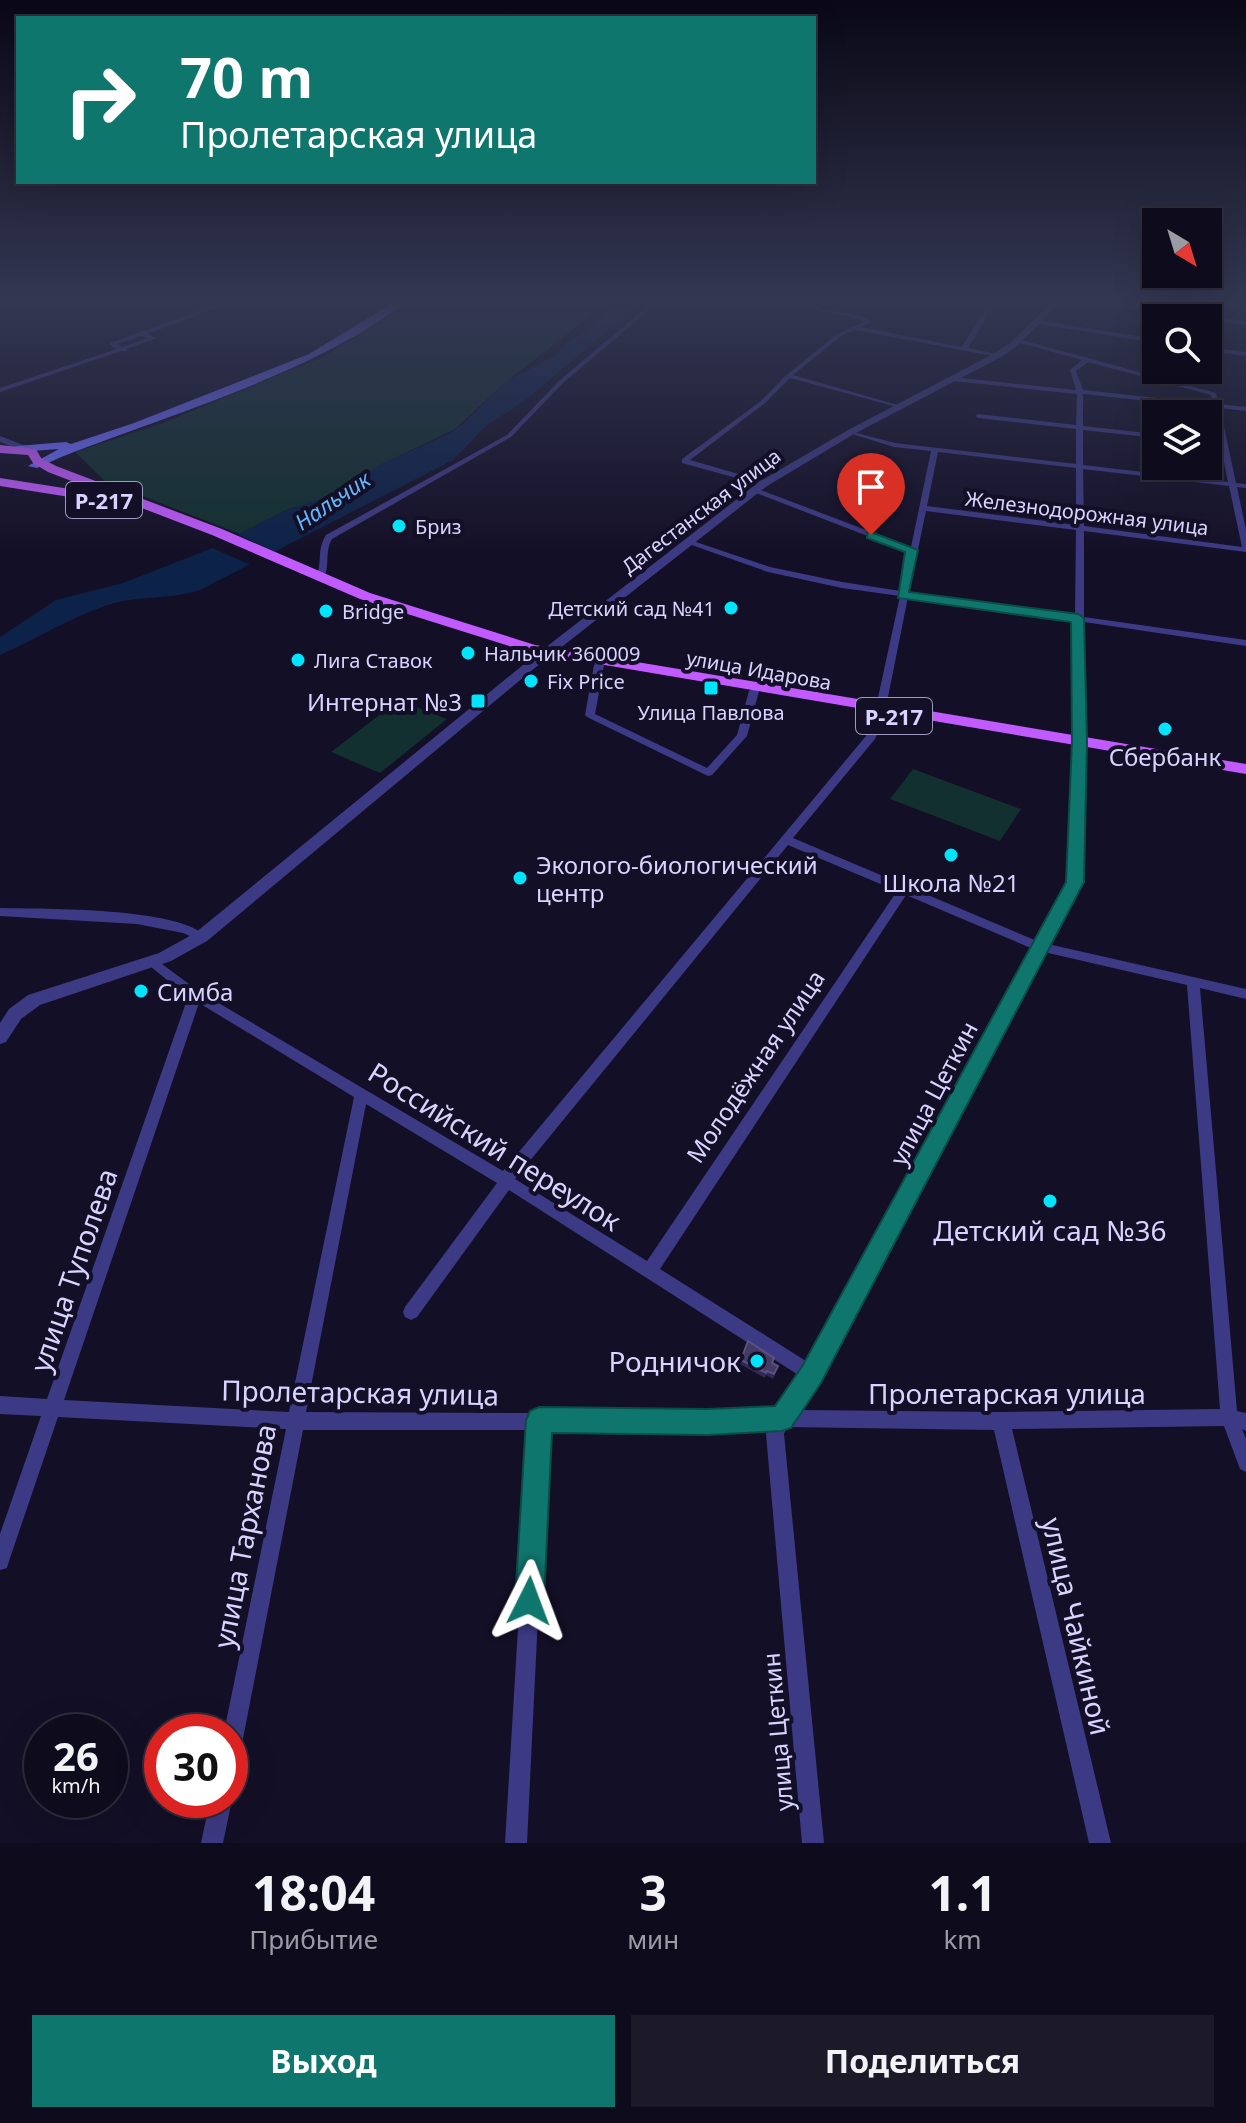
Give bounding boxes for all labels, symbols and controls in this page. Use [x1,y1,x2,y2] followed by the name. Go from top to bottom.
[180,38,313,114] text: 70 m
[48,48,152,152] icon: right
[180,110,537,159] text: Пролетарская улица
[1142,208,1222,288] north arrow
[1142,208,1222,480] map controls
[1142,304,1222,384] button: search
[1142,400,1222,480] button: layers
[616,442,786,580] street label: Дагестанская улица
[837,453,905,535] pin
[288,463,377,536] water label: Нальчик
[849,465,893,509] icon: arrive
[66,482,142,518] road number: Р-217
[964,485,1210,541] street label: Железнодорожная улица
[415,513,462,540] place label: Бриз
[390,517,408,535] marker: Бриз
[548,595,715,622] place label: Детский сад №41
[342,598,404,625] place label: Bridge
[722,599,740,617] marker: Детский сад №41
[317,602,335,620] marker: Bridge
[484,640,640,667] place label: Нальчик 360009
[459,644,477,662] marker: Нальчик 360009
[684,644,834,696] street label: улица Идарова
[314,647,433,674] place label: Лига Ставок
[289,651,307,669] marker: Лига Ставок
[547,668,625,695] place label: Fix Price
[522,672,540,690] marker: Fix Price
[702,679,720,697] marker: Улица Павлова
[307,685,462,718] place label: Интернат №3
[469,692,487,710] marker: Интернат №3
[856,698,932,734] road number: Р-217
[637,699,785,726] place label: Улица Павлова
[1156,720,1174,738] marker: Сбербанк
[1109,740,1222,773] place label: Сбербанк
[942,846,960,864] marker: Школа №21
[536,848,818,909] place label: Эколого-биологический центр
[883,866,1019,899] place label: Школа №21
[511,869,529,887] marker: Эколого-биологический центр
[678,963,832,1169] street label: Молодёжная улица
[157,975,233,1008] place label: Симба
[132,982,150,1000] marker: Симба
[881,1015,985,1171] street label: улица Цеткин
[362,1053,629,1239] street label: Российский переулок
[20,1163,126,1377] street label: улица Туполева
[1041,1192,1059,1210] marker: Детский сад №36
[933,1211,1167,1249] place label: Детский сад №36
[608,1342,741,1380] place label: Родничок
[748,1352,766,1370] marker: Родничок
[221,1371,499,1413] street label: Пролетарская улица
[868,1374,1146,1412] street label: Пролетарская улица
[204,1421,284,1651] street label: улица Тарханова
[1034,1514,1120,1738] street label: улица Чайкиной
[487,1559,571,1643] position arrow
[754,1652,800,1812] street label: улица Цеткин
[144,1714,248,1818] speed limit sign: 30
[53,1728,99,1783] text: 26
[51,1772,101,1799] text: km/h
[252,1860,375,1925] text: 18:04
[639,1860,667,1925] text: 3
[928,1860,997,1925] text: 1.1
[249,1921,378,1957] text: Прибытие
[627,1921,679,1957] text: мин
[943,1921,982,1957] text: km
[32,2015,615,2107] button: Выход
[631,2015,1214,2107] button: Поделиться

